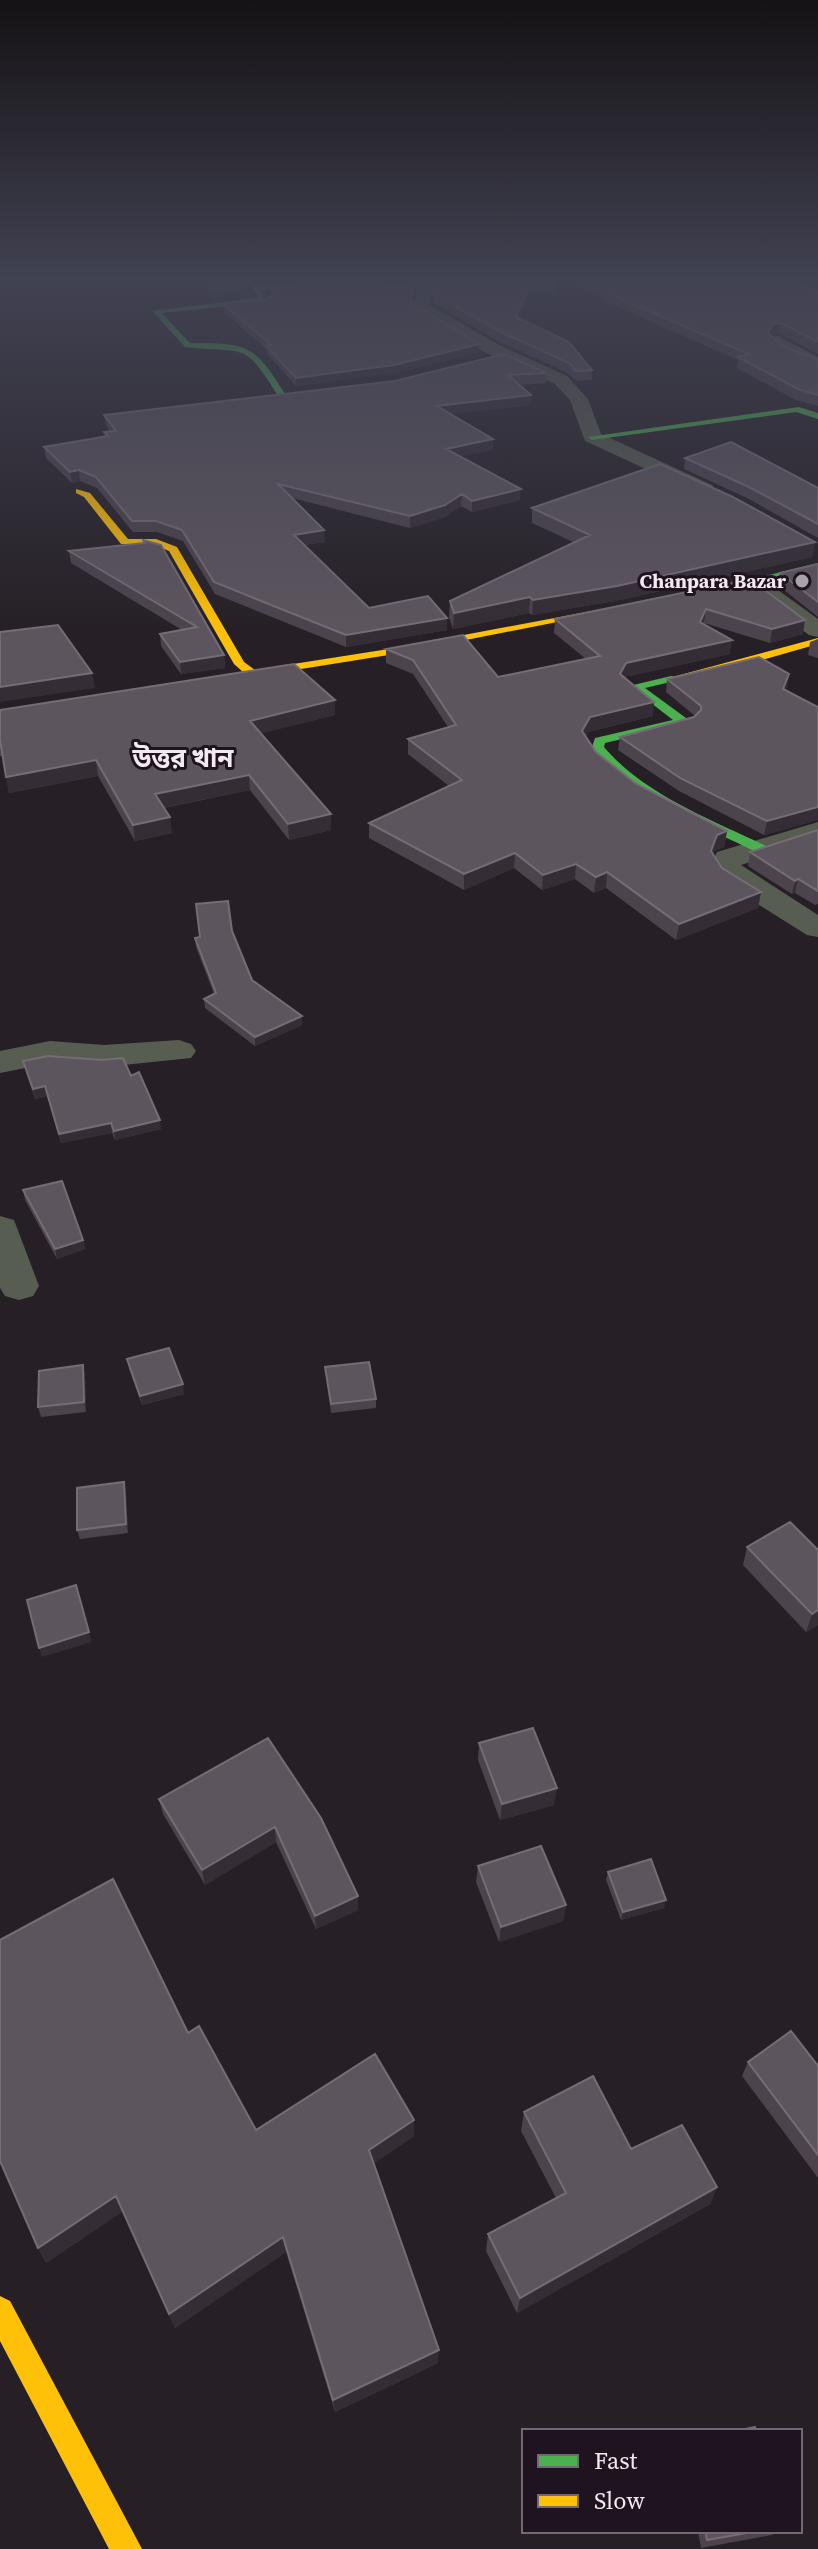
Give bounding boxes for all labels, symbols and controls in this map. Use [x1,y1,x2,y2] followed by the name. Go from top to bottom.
[640,567,787,595] place label: Chanpara Bazar
[793,572,811,590] marker: Chanpara Bazar
[132,740,234,776] district label: উত্তর খান
[522,2429,802,2533] legend
[594,2444,638,2477] text: Fast
[594,2484,645,2517] text: Slow

